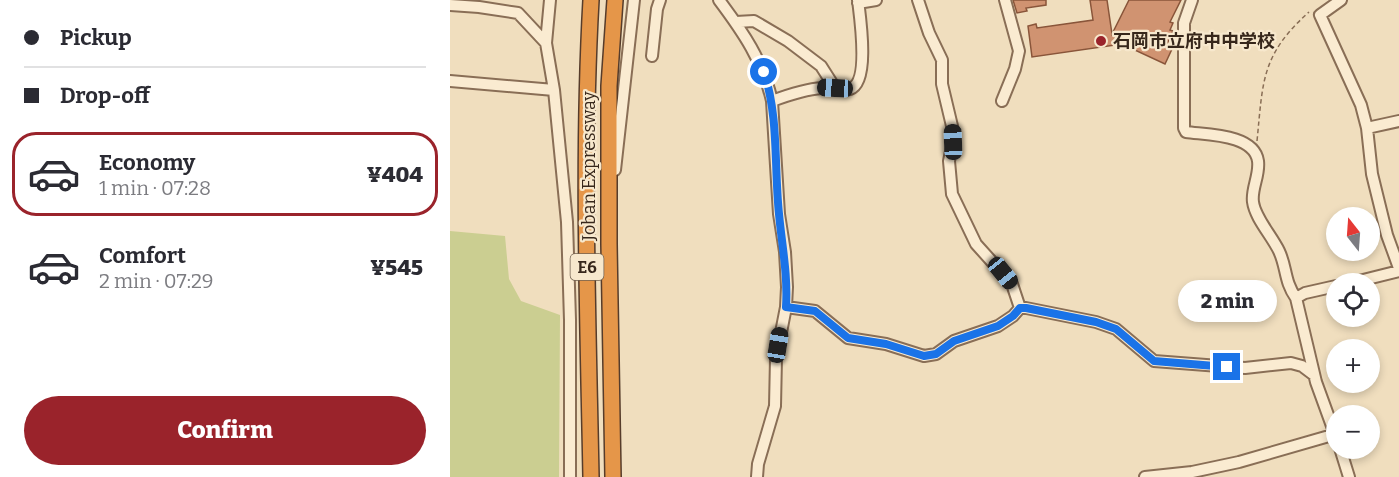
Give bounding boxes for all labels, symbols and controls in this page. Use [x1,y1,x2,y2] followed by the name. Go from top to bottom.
[60,24,132,51] text: Pickup
[1113,30,1275,52] place label: 石岡市立府中中学校
[1094,34,1108,48] marker: 石岡市立府中中学校
[750,58,777,85] route start
[817,78,853,98] car
[60,82,150,109] text: Drop-off
[578,91,600,242] street label: Joban Expressway
[943,124,963,160] car
[27,147,81,201] icon: car
[99,149,195,176] text: Economy
[367,161,423,188] text: ¥404
[99,176,211,200] text: 1 min · 07:28
[1326,207,1380,261] north arrow
[1326,207,1380,459] map controls
[27,240,81,294] icon: car
[99,242,186,269] text: Comfort
[985,253,1021,293] car
[370,254,423,281] text: ¥545
[570,254,604,280] road number: E6
[99,269,213,293] text: 2 min · 07:29
[1326,273,1380,327] button: locate
[1178,280,1276,322] callout: 2 min
[1201,289,1254,313] text: 2 min
[766,326,790,364] car
[1326,339,1380,393] button: +
[1213,353,1240,380] route end
[24,396,426,465] button: Confirm
[1326,405,1380,459] button: −

